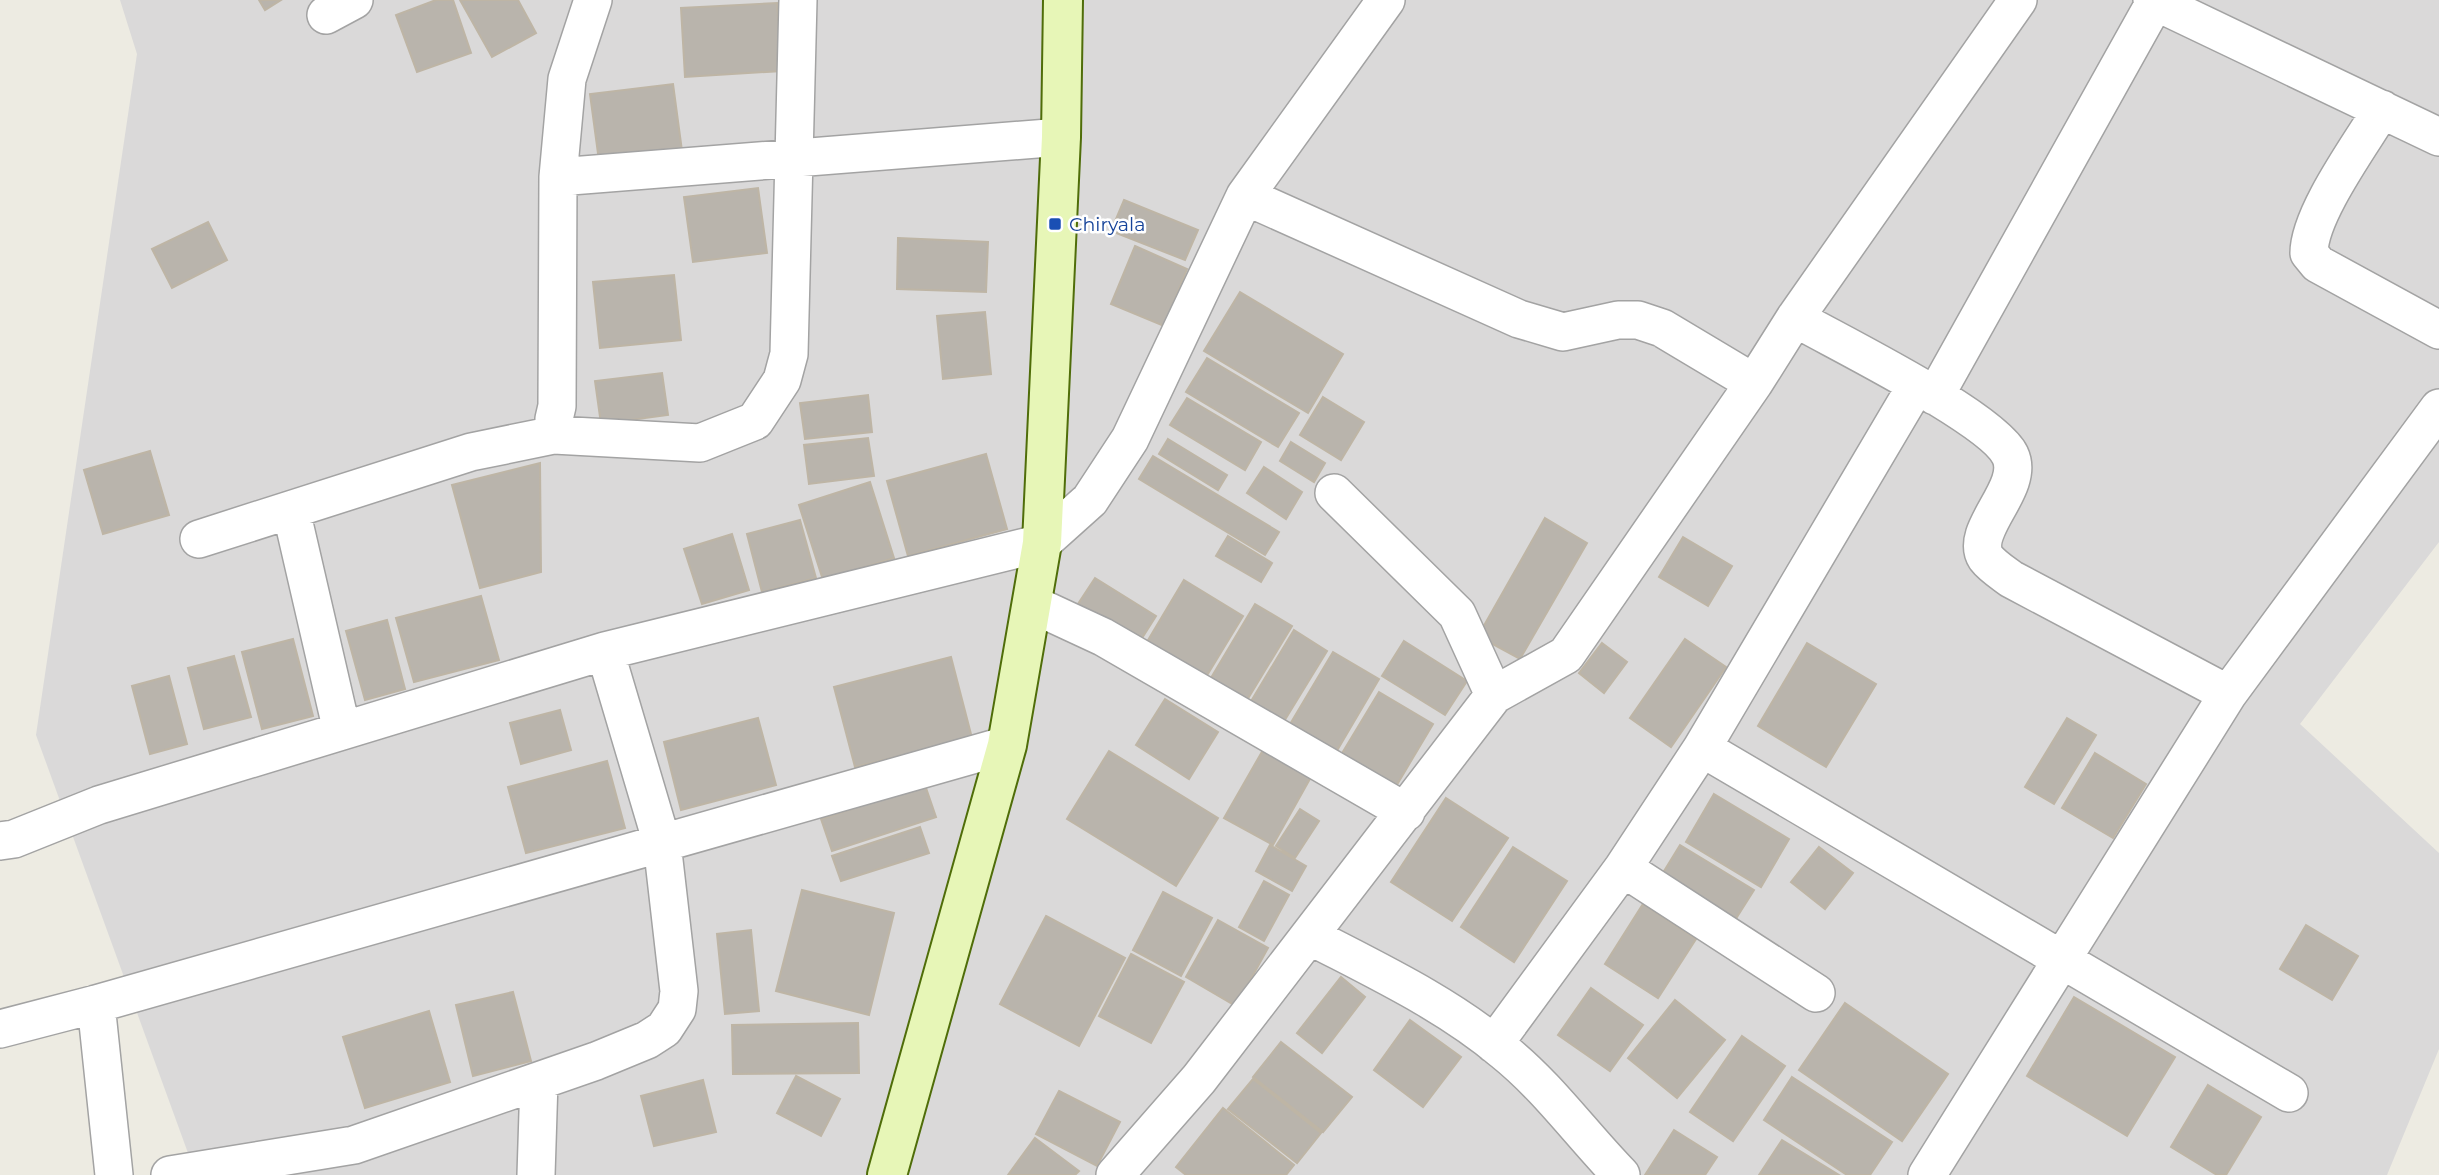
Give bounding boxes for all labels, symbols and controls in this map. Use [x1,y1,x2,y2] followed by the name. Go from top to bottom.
[1069,213,1145,236] place label: Chiryala
[1047,216,1063,232] marker: Chiryala

